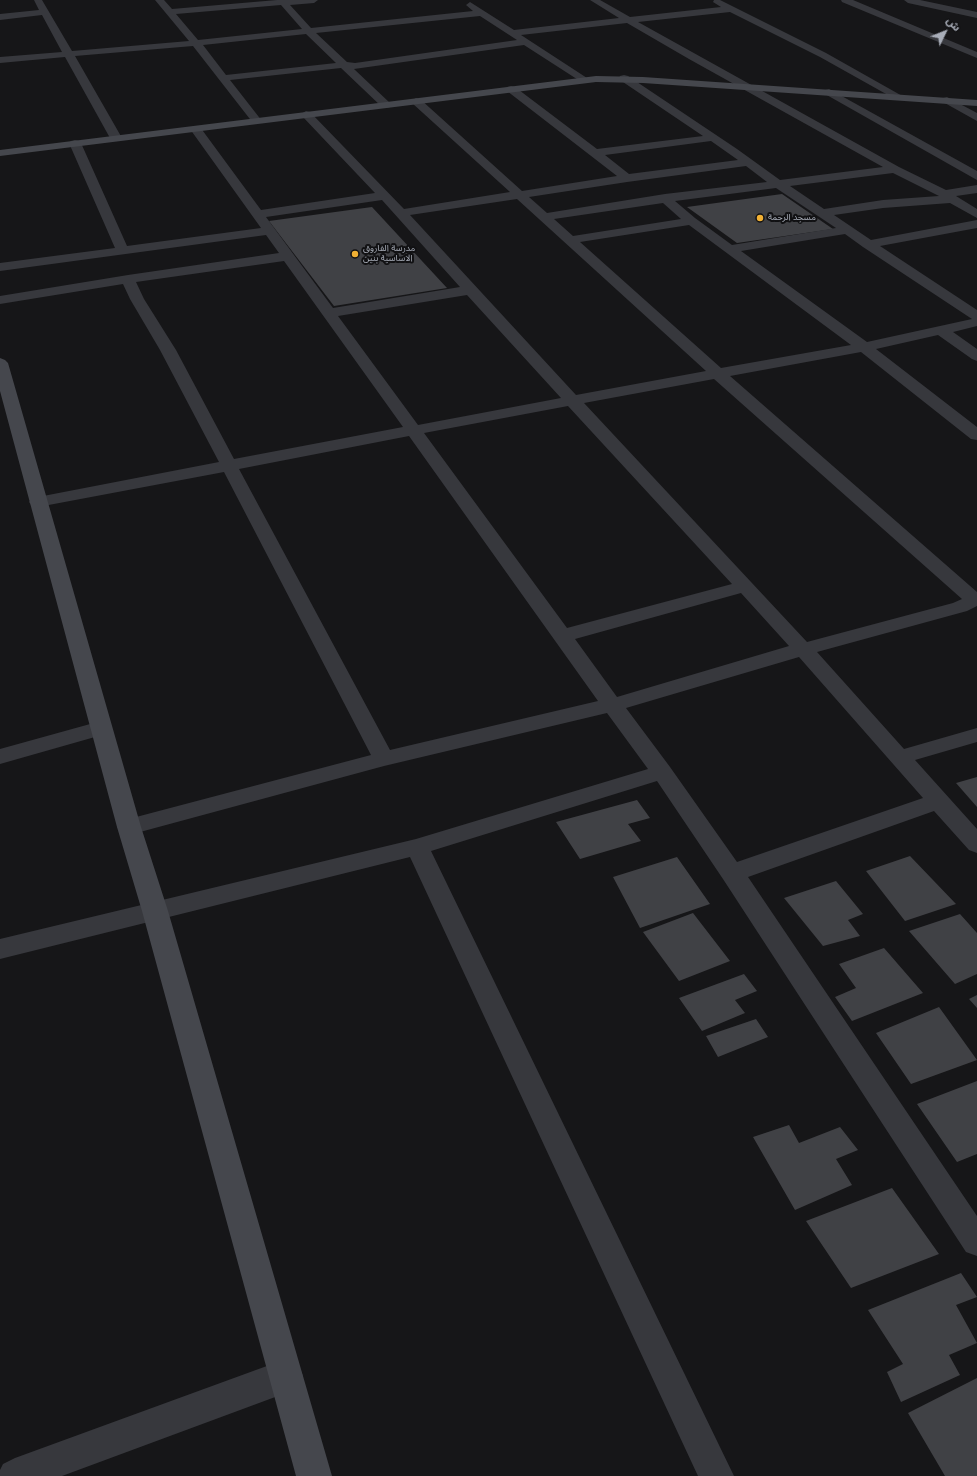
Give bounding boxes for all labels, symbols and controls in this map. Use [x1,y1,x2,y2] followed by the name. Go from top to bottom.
[925,12,965,52] north arrow
[944,14,964,34] text: ش
[755,213,765,223] marker: مسجد الرحمة
[768,213,816,223] place label: مسجد الرحمة
[363,244,415,265] place label: مدرسة الفاروق الاساسية بنين
[350,249,360,259] marker: مدرسة الفاروق الاساسية بنين

